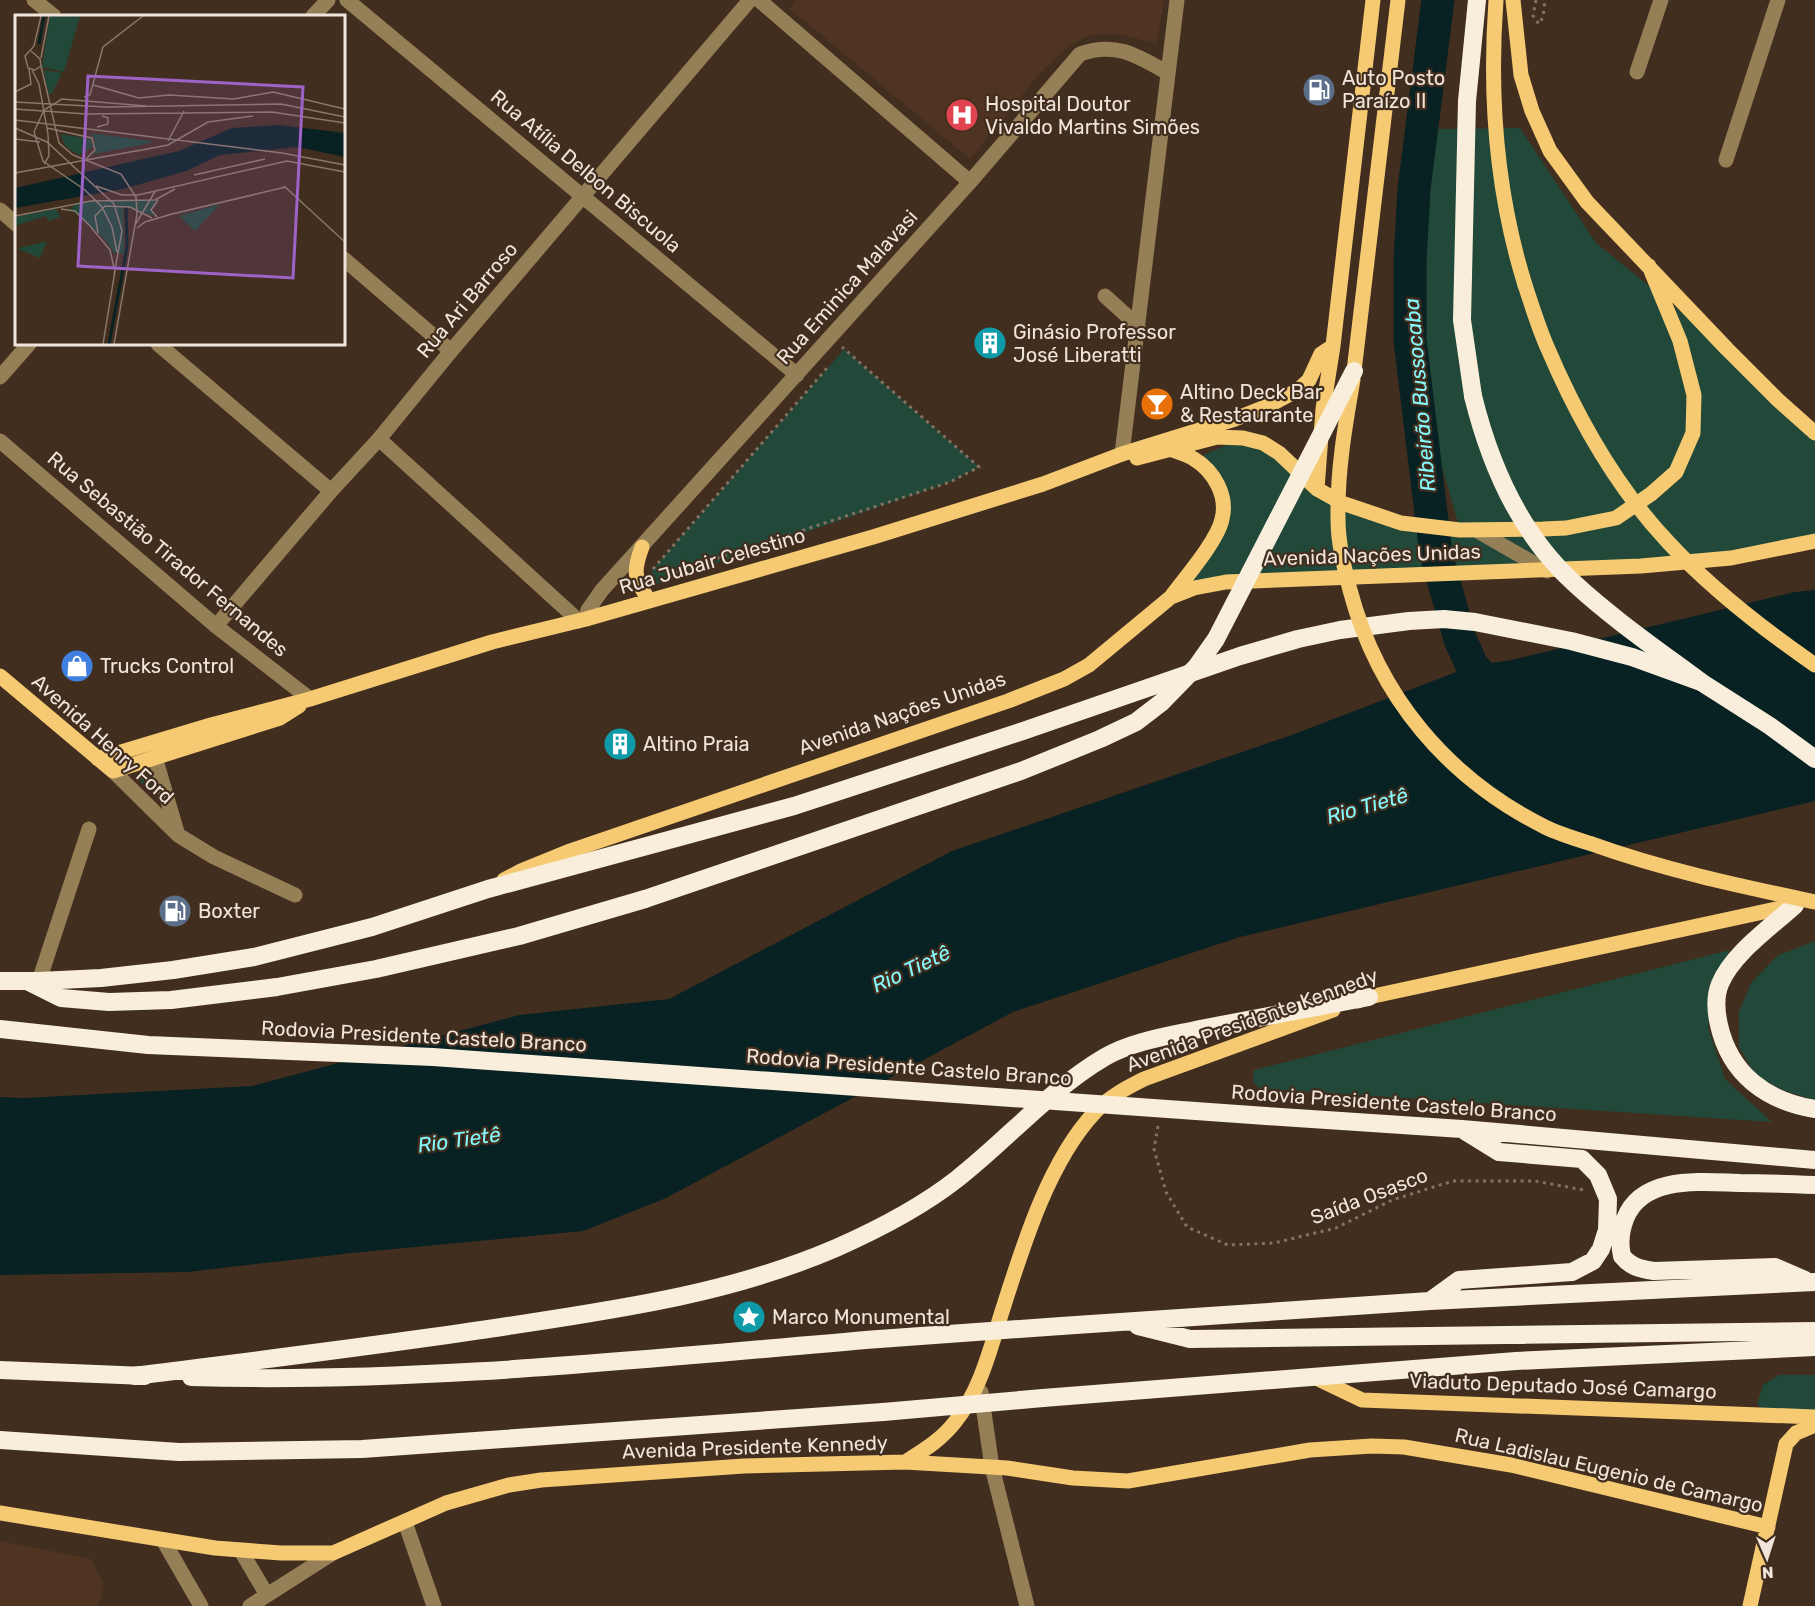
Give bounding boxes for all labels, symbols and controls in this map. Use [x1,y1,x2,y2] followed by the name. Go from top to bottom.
[15,15,345,345] inset map
[1342,66,1445,113] place label: Auto Posto Paraízo II
[1301,72,1337,108] fuel station icon: Auto Posto Paraízo II
[486,84,686,258] street label: Rua Atília Delbon Biscuola
[985,92,1200,139] place label: Hospital Doutor Vivaldo Martins Simões
[944,97,980,133] hospital icon: Hospital Doutor Vivaldo Martins Simões
[771,205,923,369] street label: Rua Eminica Malavasi
[412,237,522,363] street label: Rua Ari Barroso
[1399,297,1440,493] water label: Ribeirão Bussocaba
[1013,320,1176,367] place label: Ginásio Professor José Liberatti
[972,325,1008,361] building icon: Ginásio Professor José Liberatti
[1180,380,1323,427] place label: Altino Deck Bar & Restaurante
[1139,386,1175,422] bar icon: Altino Deck Bar & Restaurante
[43,446,293,662] street label: Rua Sebastião Tirador Fernandes
[616,523,808,599] street label: Rua Jubair Celestino
[1263,539,1481,571] street label: Avenida Nações Unidas
[59,648,95,684] shop icon: Trucks Control
[100,654,234,678] place label: Trucks Control
[795,666,1009,760] street label: Avenida Nações Unidas
[27,669,179,809] street label: Avenida Henry Ford
[602,726,638,762] building icon: Altino Praia
[643,732,750,756] place label: Altino Praia
[1323,782,1411,829] water label: Rio Tietê
[157,893,193,929] fuel station icon: Boxter
[198,899,260,923] place label: Boxter
[868,939,954,998] water label: Rio Tietê
[1123,963,1381,1077] street label: Avenida Presidente Kennedy
[261,1015,587,1057] street label: Rodovia Presidente Castelo Branco
[746,1044,1072,1090] street label: Rodovia Presidente Castelo Branco
[1231,1080,1557,1126] street label: Rodovia Presidente Castelo Branco
[416,1121,502,1158] water label: Rio Tietê
[1307,1163,1431,1229] street label: Saída Osasco
[731,1299,767,1335] place icon: Marco Monumental
[772,1305,950,1329] place label: Marco Monumental
[1409,1369,1717,1403] street label: Viaduto Deputado José Camargo
[1453,1423,1765,1517] street label: Rua Ladislau Eugenio de Camargo
[622,1430,888,1464] street label: Avenida Presidente Kennedy
[1737,1528,1797,1588] north arrow
[1762,1563,1774,1582] text: N

